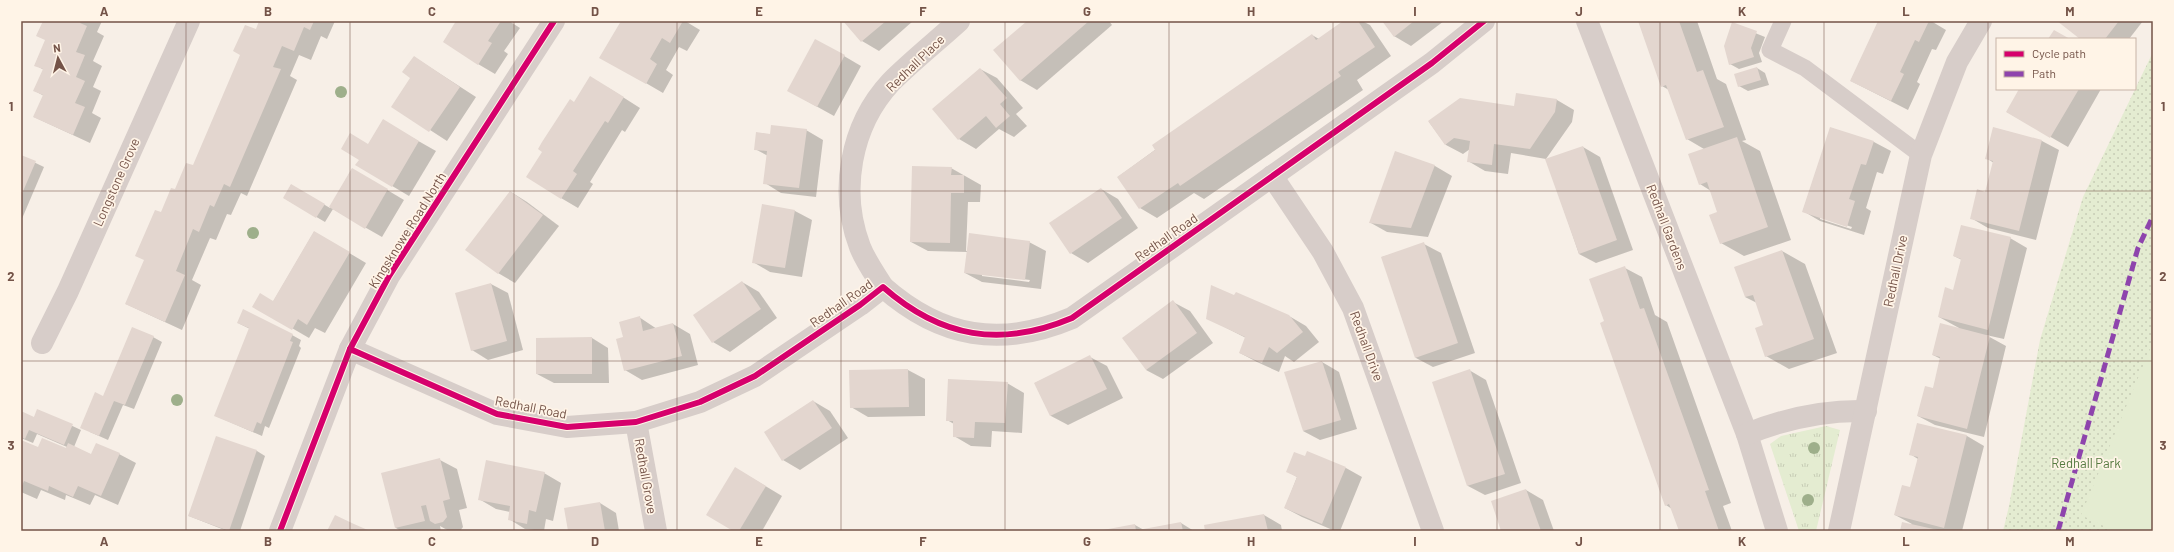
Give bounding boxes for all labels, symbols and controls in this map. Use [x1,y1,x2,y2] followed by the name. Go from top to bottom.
[100,3,109,19] text: A
[264,3,272,19] text: B
[428,3,436,19] text: C
[591,3,599,19] text: D
[755,3,763,19] text: E
[919,3,927,19] text: F
[1083,3,1091,19] text: G
[1247,3,1255,19] text: H
[1413,3,1417,19] text: I
[1575,3,1583,19] text: J
[1738,3,1746,19] text: K
[1902,3,1910,19] text: L
[2065,3,2075,19] text: M
[882,31,948,95] street label: Redhall Place
[38,38,78,78] north arrow
[1996,38,2136,90] legend
[52,41,61,54] text: N
[2032,46,2086,60] text: Cycle path
[2032,66,2056,80] text: Path
[9,98,13,114] text: 1
[2161,98,2165,114] text: 1
[89,135,143,229] street label: Longstone Grove
[365,169,449,291] street label: Kingsknowe Road North
[1643,182,1691,272] street label: Redhall Gardens
[1132,210,1200,264] street label: Redhall Road
[1880,233,1910,308] street label: Redhall Drive
[7,268,15,284] text: 2
[2159,268,2167,284] text: 2
[807,276,875,330] street label: Redhall Road
[1347,309,1387,383] street label: Redhall Drive
[494,392,568,422] street label: Redhall Road
[7,437,15,453] text: 3
[631,437,661,515] street label: Redhall Grove
[2159,437,2167,453] text: 3
[2051,455,2121,471] park label: Redhall Park
[100,533,109,549] text: A
[264,533,272,549] text: B
[428,533,436,549] text: C
[591,533,599,549] text: D
[755,533,763,549] text: E
[919,533,927,549] text: F
[1083,533,1091,549] text: G
[1247,533,1255,549] text: H
[1413,533,1417,549] text: I
[1575,533,1583,549] text: J
[1738,533,1746,549] text: K
[1902,533,1910,549] text: L
[2065,533,2075,549] text: M

